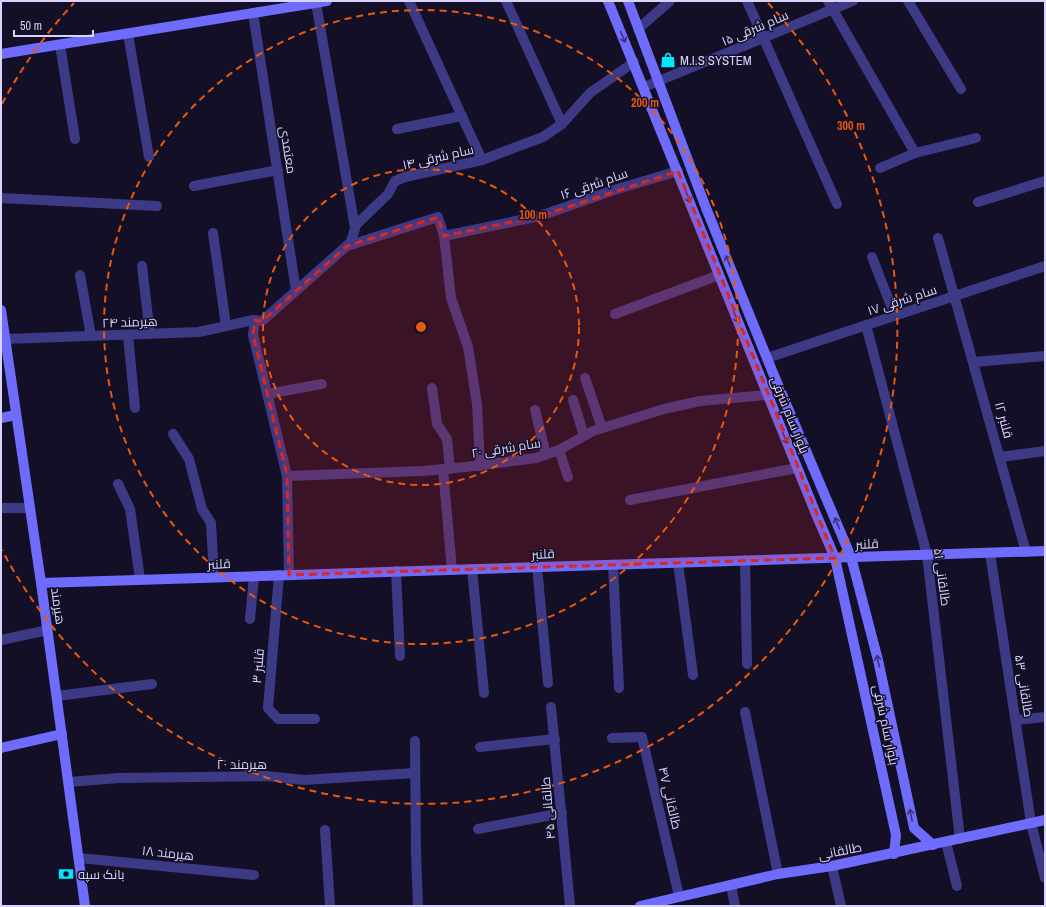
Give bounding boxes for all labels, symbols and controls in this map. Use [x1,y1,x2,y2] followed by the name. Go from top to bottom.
[719,6,791,51] street label: سام شرقی ۱۵
[14,12,93,38] scale bar
[20,18,42,34] text: 50 m
[620,31,628,43] one-way arrow
[659,51,677,69] shop icon: M.I.S SYSTEM
[680,52,752,69] place label: M.I.S SYSTEM
[631,95,659,111] text: 200 m
[837,118,865,134] text: 300 m
[276,125,300,175] street label: معتمدی
[401,141,475,174] street label: سام شرقی ۱۴
[558,165,630,204] street label: سام شرقی ۱۶
[684,190,692,202] one-way arrow
[519,207,547,223] text: 100 m
[723,255,731,267] one-way arrow
[865,281,939,320] street label: سام شرقی ۱۷
[733,311,741,323] one-way arrow
[102,313,158,331] street label: هیرمند ۲۴
[414,320,428,334] centre of rings
[766,374,813,456] street label: بلوار سام شرقی
[991,400,1017,440] street label: قلنبر ۱۲
[782,431,789,443] one-way arrow
[470,434,542,463] street label: سام شرقی ۲۰
[833,517,841,529] one-way arrow
[854,535,879,553] street label: قلنبر
[530,545,555,563] street label: قلنبر
[930,547,954,607] street label: طالقانی ۵۱
[206,555,231,573] street label: قلنبر
[47,586,69,626] street label: هیرمند
[248,648,268,684] street label: قلنبر ۳
[873,654,881,667] one-way arrow
[1011,654,1037,718] street label: طالقانی ۵۳
[868,683,903,767] street label: بلوار سام شرقی
[217,756,267,773] street label: هیرمند ۲۰
[655,765,685,831] street label: طالقانی ۴۷
[537,776,559,840] street label: طالقانی ۴۵
[907,809,915,822] one-way arrow
[817,838,863,864] street label: طالقانی
[141,842,195,864] street label: هیرمند ۱۸
[57,865,75,883] bank icon: بانک سپه
[78,866,124,883] place label: بانک سپه

